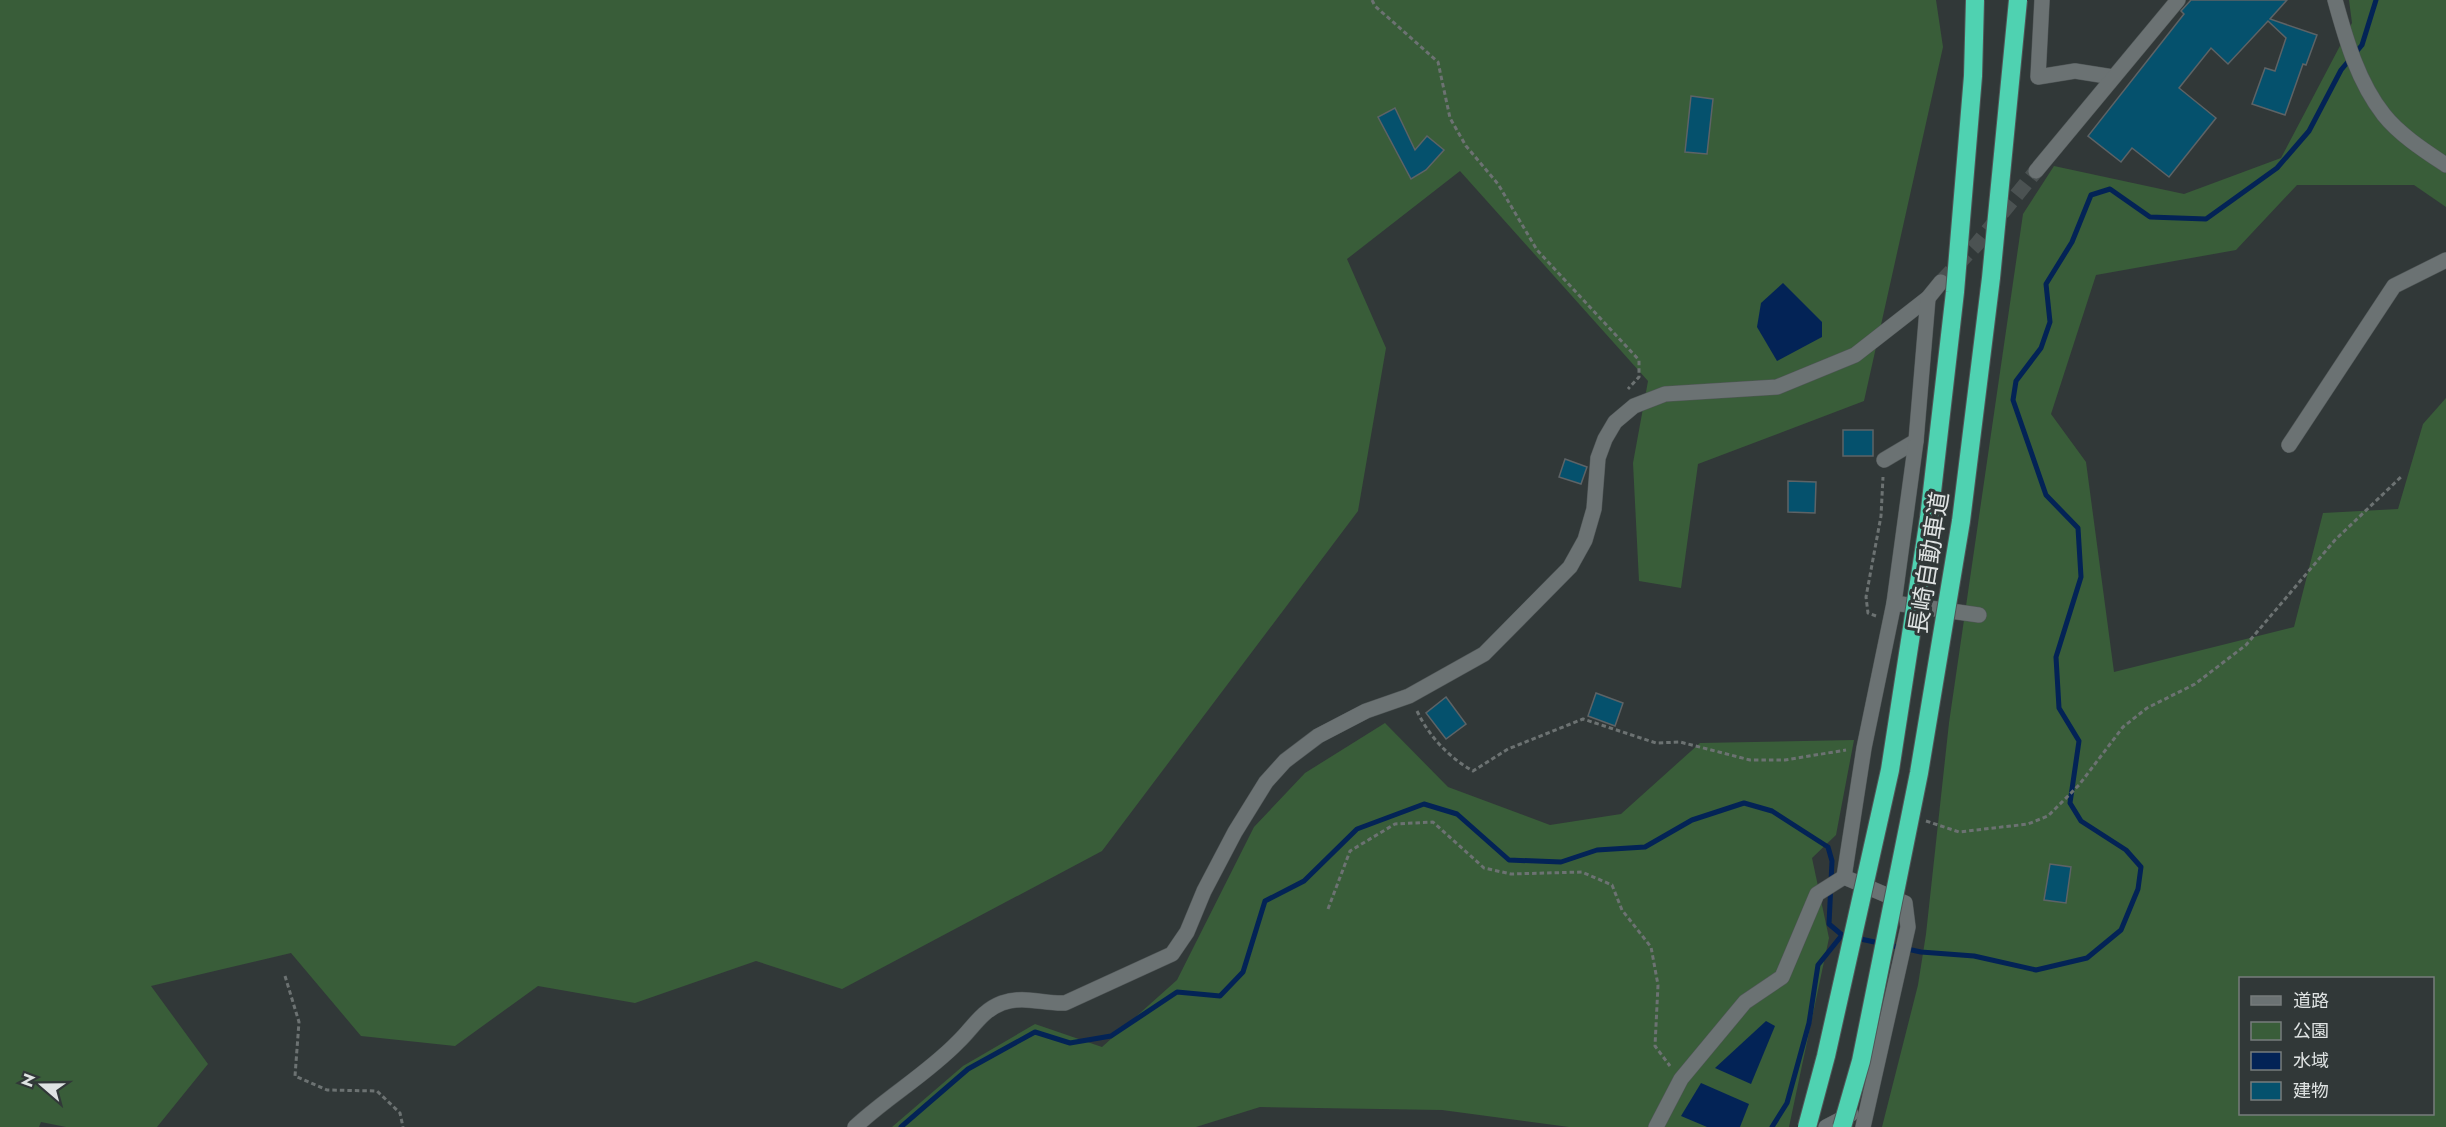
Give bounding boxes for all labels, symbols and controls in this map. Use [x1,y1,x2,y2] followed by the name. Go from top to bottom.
[1900,489,1957,637] street label: 長崎自動車道
[2239,977,2434,1115] legend
[2293,988,2329,1014] text: 道路
[2293,1018,2329,1044] text: 公園
[2293,1048,2329,1074] text: 水域
[12,1055,72,1115] north arrow
[15,1070,41,1090] text: N
[2293,1078,2329,1104] text: 建物

